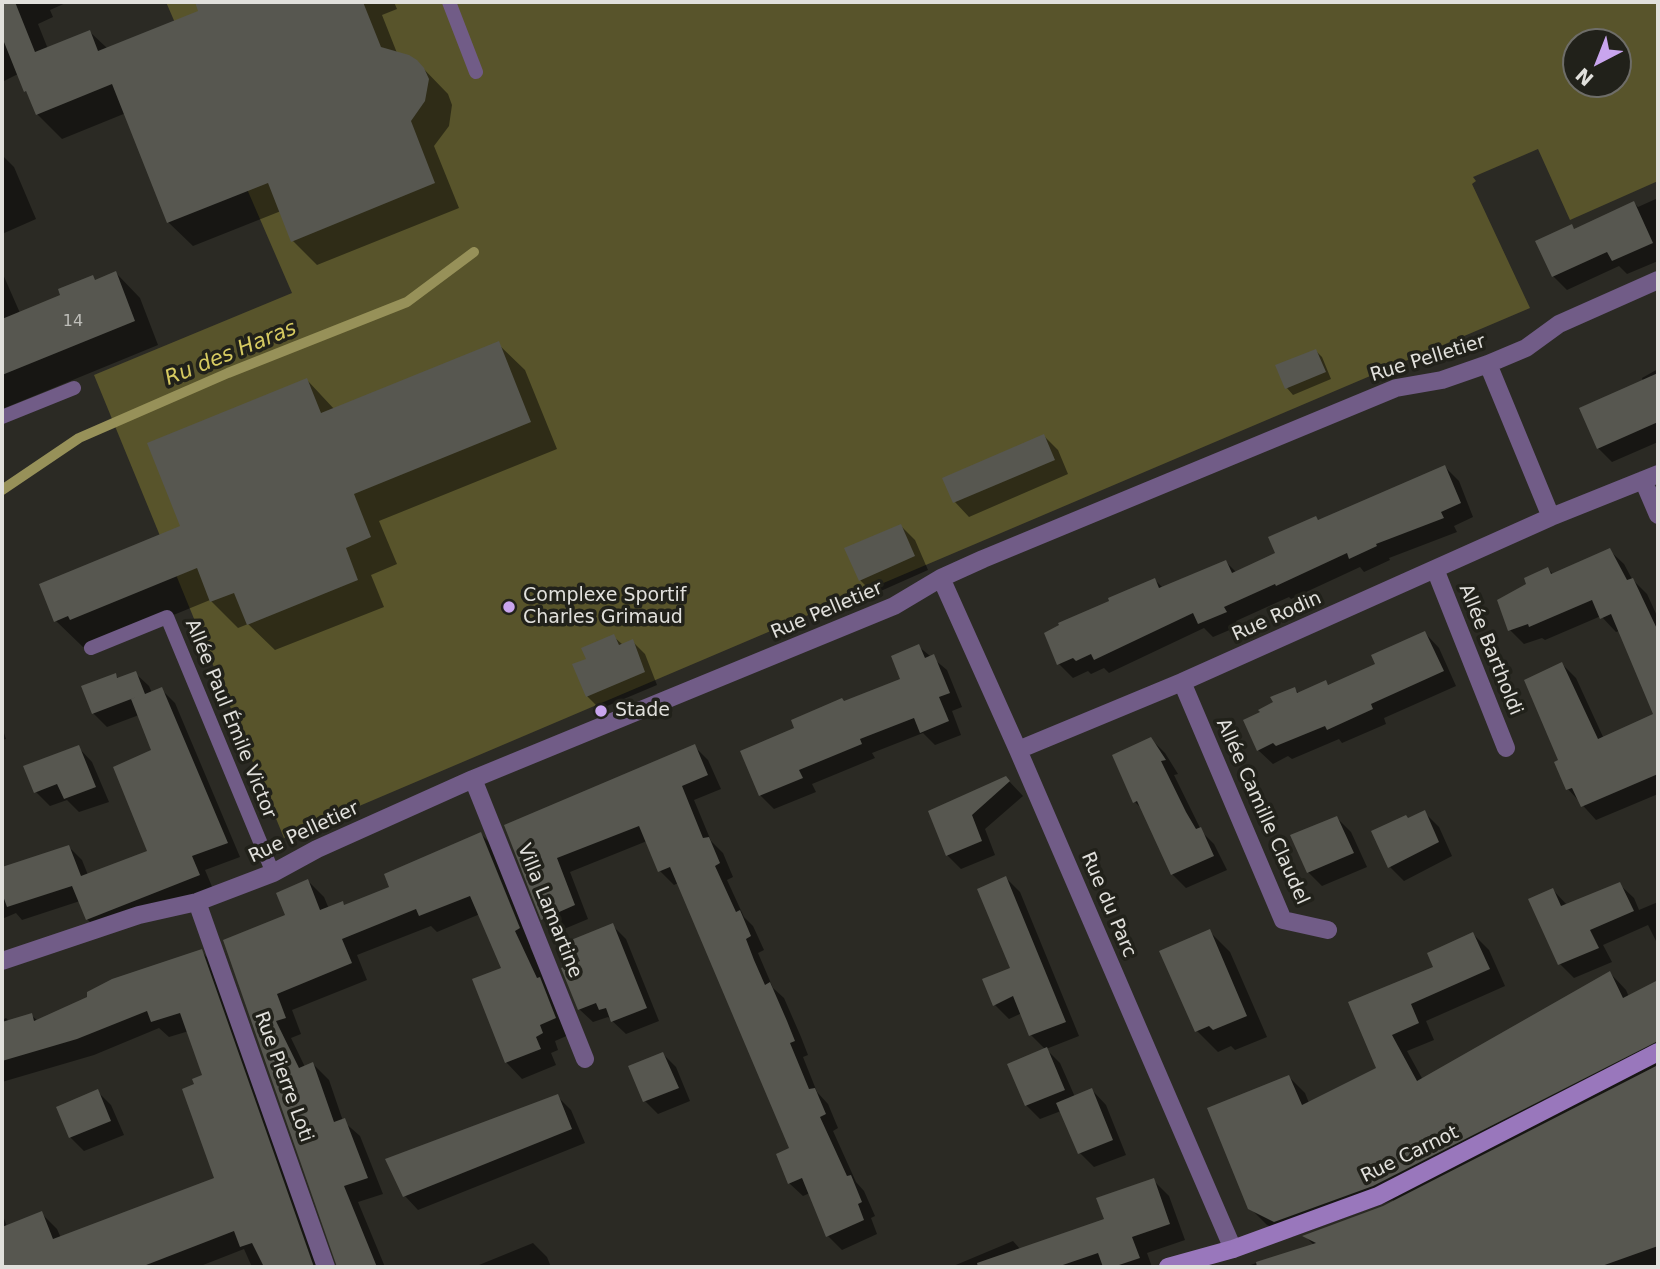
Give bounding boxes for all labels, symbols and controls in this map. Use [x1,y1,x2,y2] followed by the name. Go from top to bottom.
[1562,28,1632,98] north arrow
[1571,64,1598,91] text: N
[63,312,83,332] house number: 14
[162,316,300,392] water label: Ru des Haras
[1368,331,1488,387] street label: Rue Pelletier
[768,577,886,645] street label: Rue Pelletier
[1453,581,1527,719] street label: Allée Bartholdi
[523,585,686,629] place label: Complexe Sportif Charles Grimaud
[1229,587,1325,647] street label: Rue Rodin
[501,599,517,615] marker: Complexe Sportif Charles Grimaud
[180,616,280,822] street label: Allée Paul Émile Victor
[615,700,670,722] place label: Stade
[593,703,609,719] marker: Stade
[1211,715,1313,909] street label: Allée Camille Claudel
[245,798,363,868] street label: Rue Pelletier
[512,841,586,981] street label: Villa Lamartine
[1076,849,1140,961] street label: Rue du Parc
[249,1009,317,1145] street label: Rue Pierre Loti
[1358,1122,1462,1188] street label: Rue Carnot

